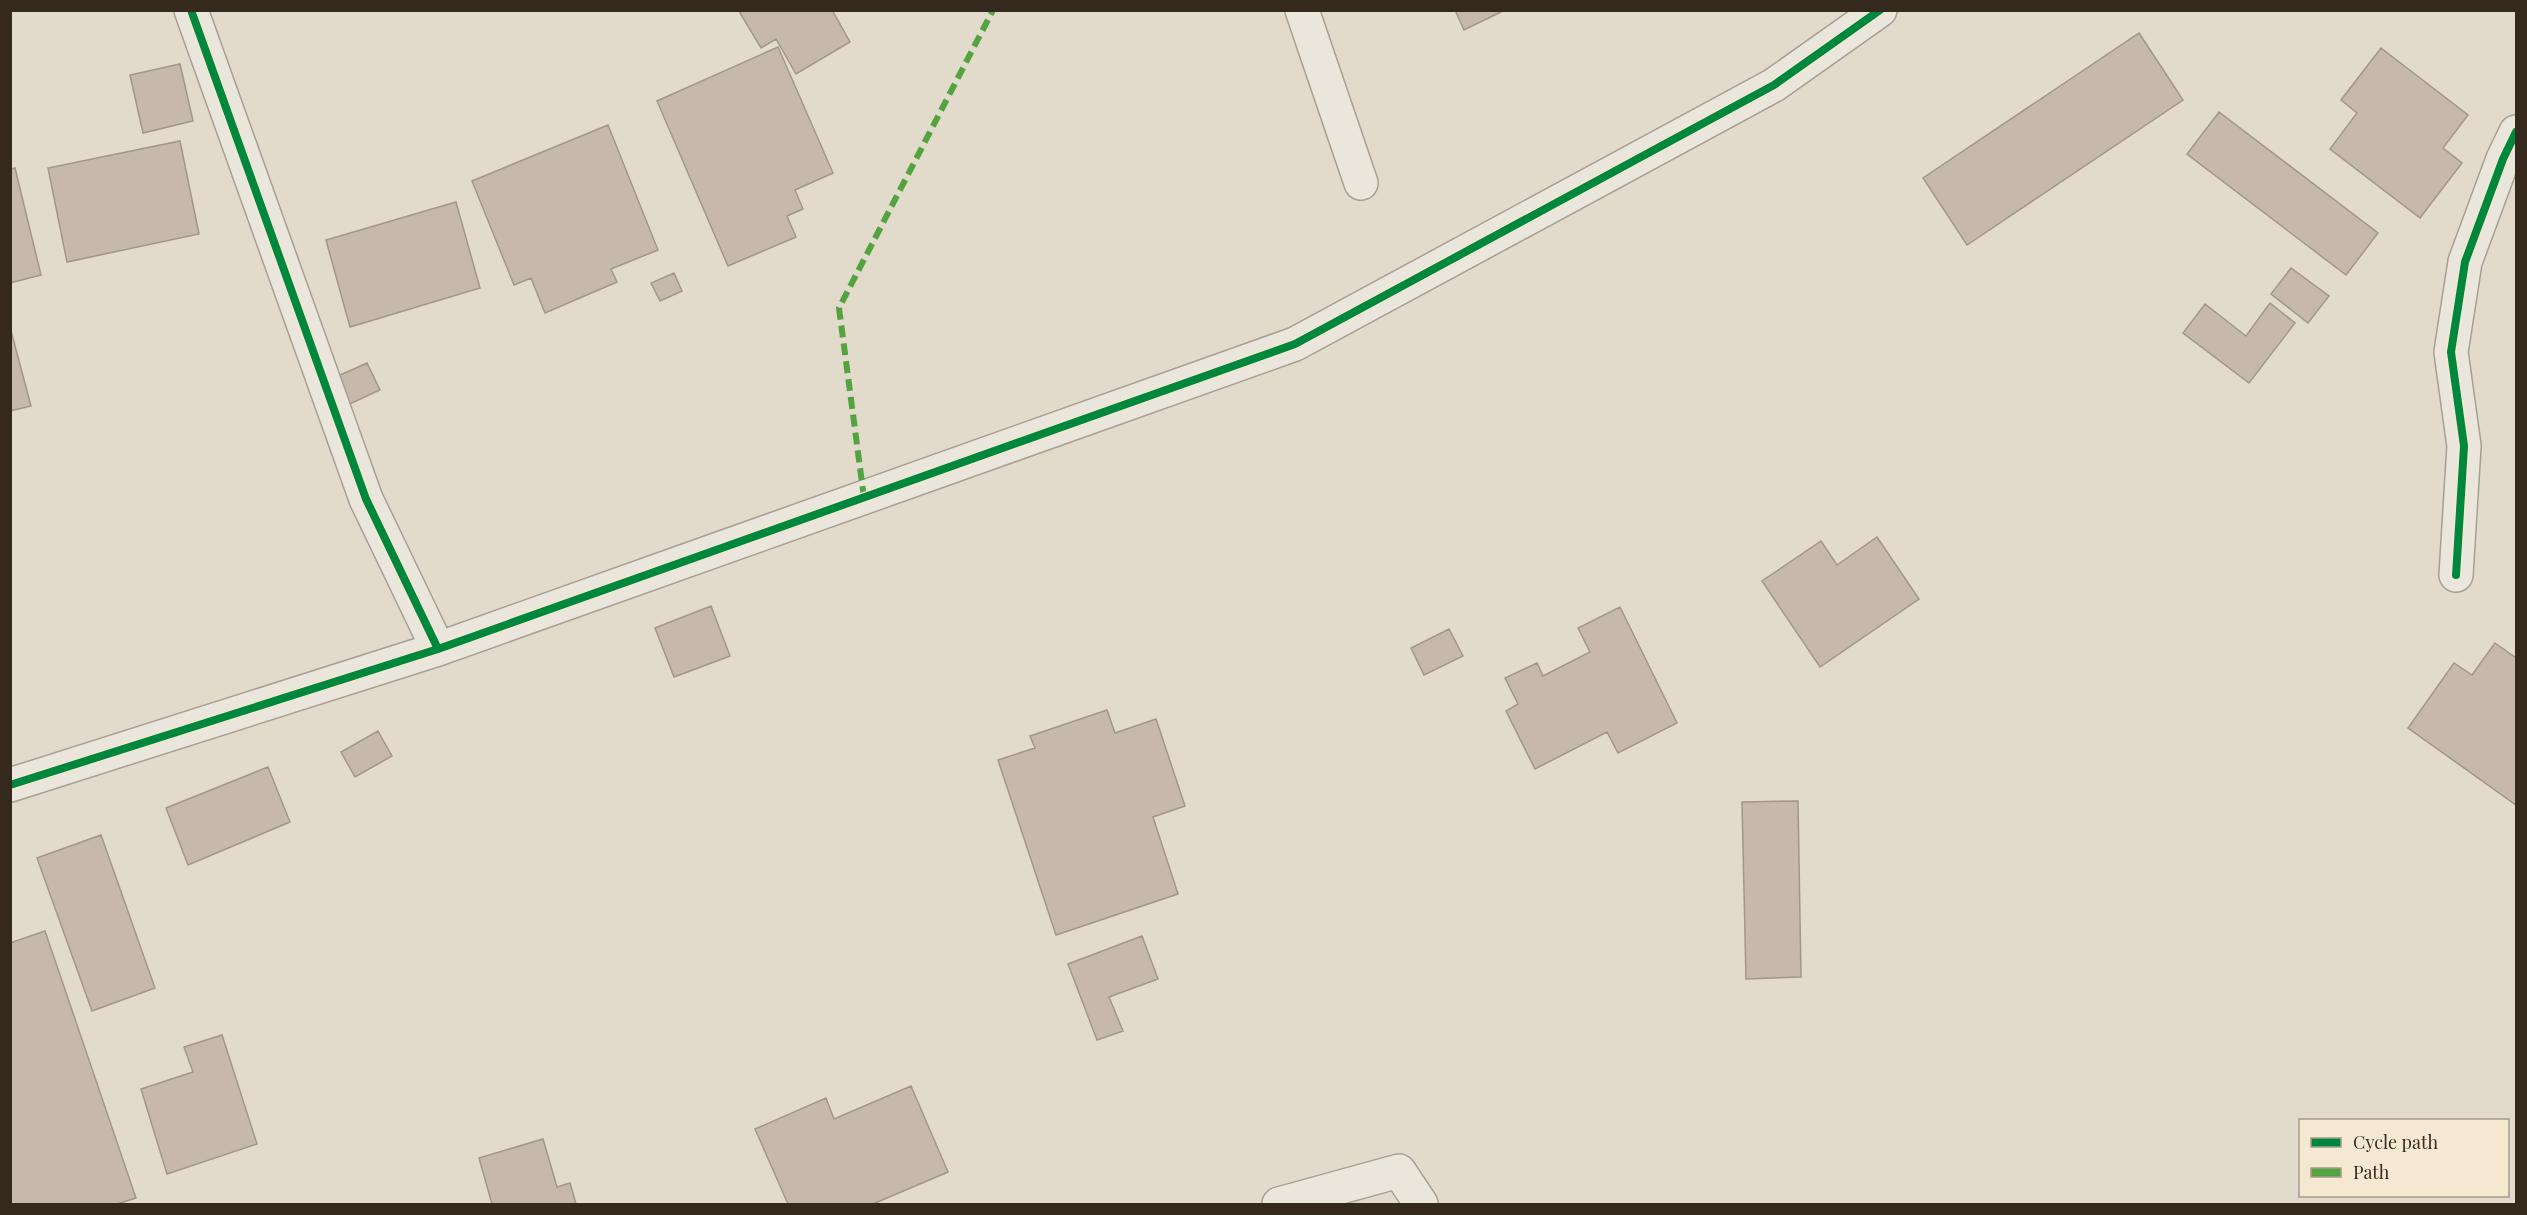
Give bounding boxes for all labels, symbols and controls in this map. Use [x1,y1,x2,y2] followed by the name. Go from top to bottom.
[2299,1119,2509,1197] legend
[2353,1130,2438,1154] text: Cycle path
[2353,1160,2390,1184] text: Path

